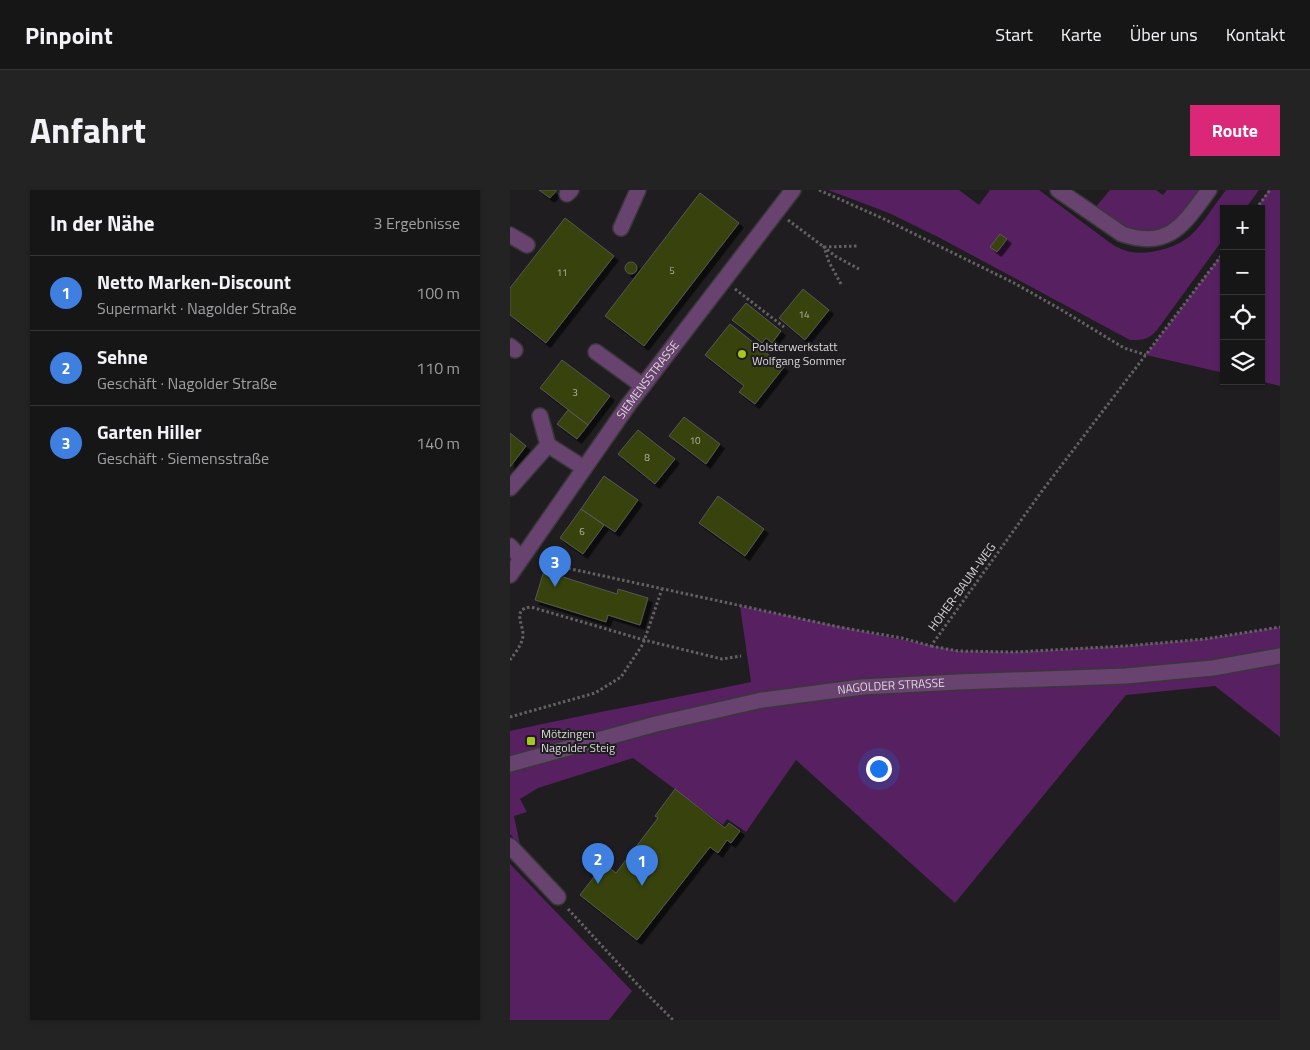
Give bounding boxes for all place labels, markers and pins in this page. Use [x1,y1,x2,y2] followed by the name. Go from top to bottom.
[752,337,846,370] place label: Polsterwerkstatt Wolfgang Sommer
[736,348,748,360] marker: Polsterwerkstatt Wolfgang Sommer
[539,546,571,587] pin: 3
[541,724,615,757] place label: Mötzingen Nagolder Steig
[525,735,537,747] marker: Mötzingen Nagolder Steig
[582,843,614,884] pin: 2
[626,845,658,886] pin: 1

